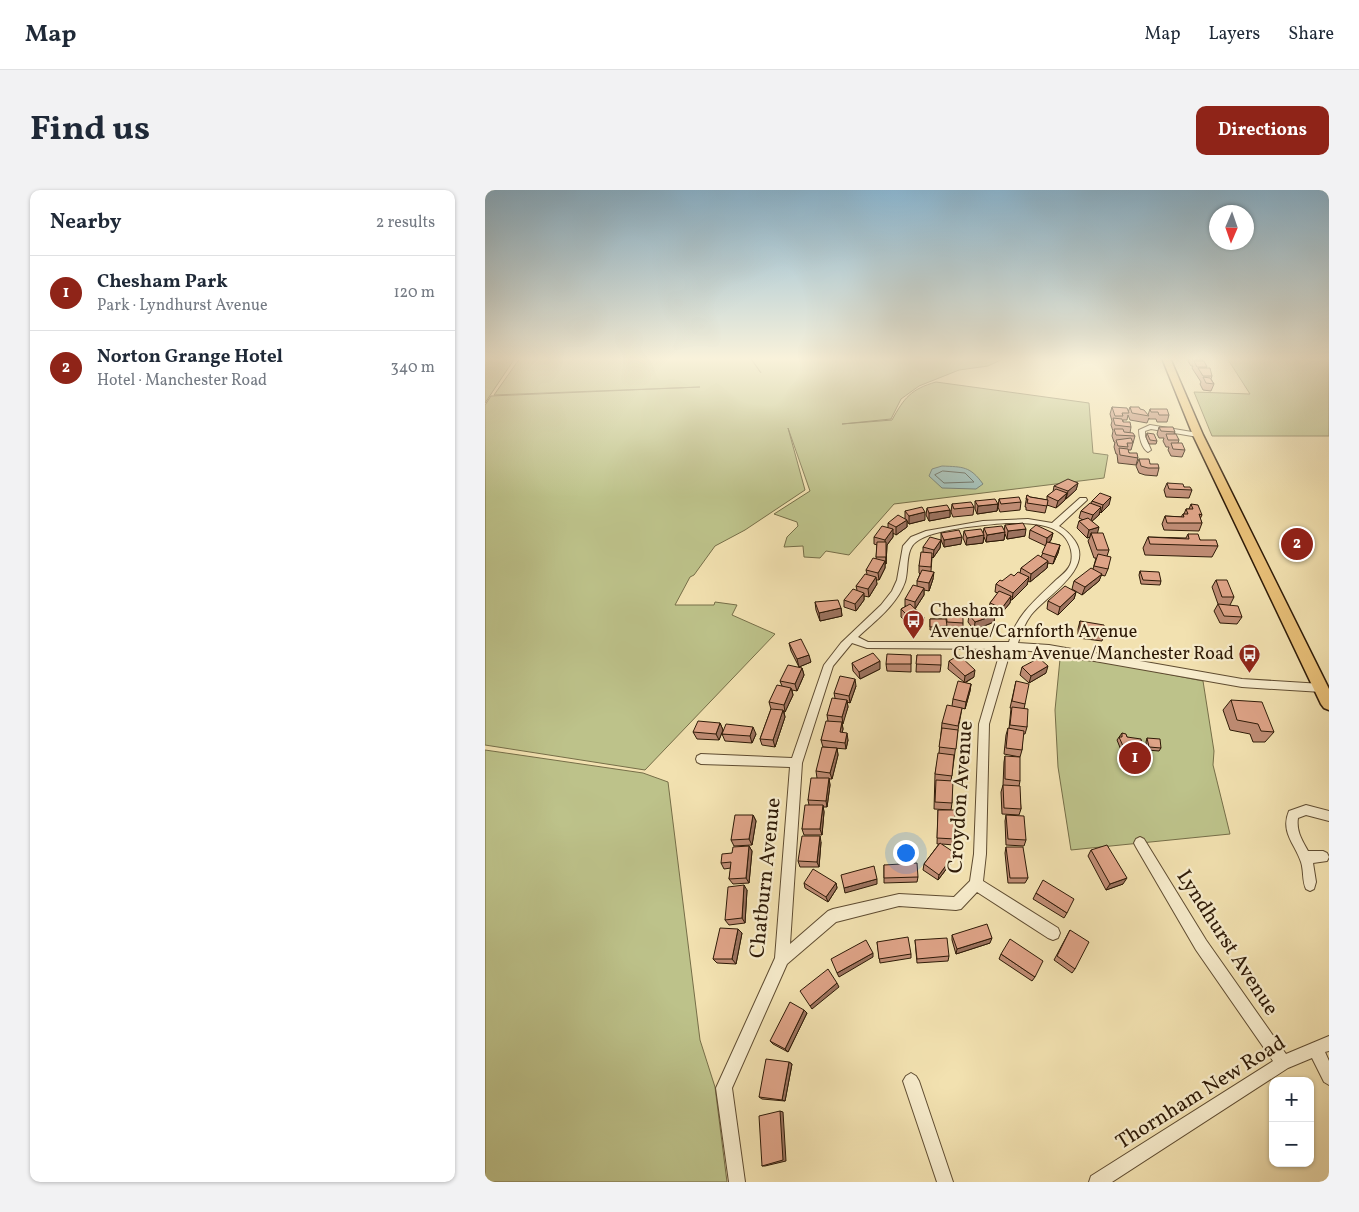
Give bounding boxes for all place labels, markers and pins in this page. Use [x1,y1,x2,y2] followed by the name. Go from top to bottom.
[1281,525,1313,563] pin: 2
[930,599,1137,645] place label: Chesham Avenue/Carnforth Avenue
[902,609,926,640] bus stop icon: Chesham Avenue/Carnforth Avenue
[953,642,1234,667] place label: Chesham Avenue/Manchester Road
[1238,642,1262,673] bus stop icon: Chesham Avenue/Manchester Road
[1119,739,1151,777] pin: 1

